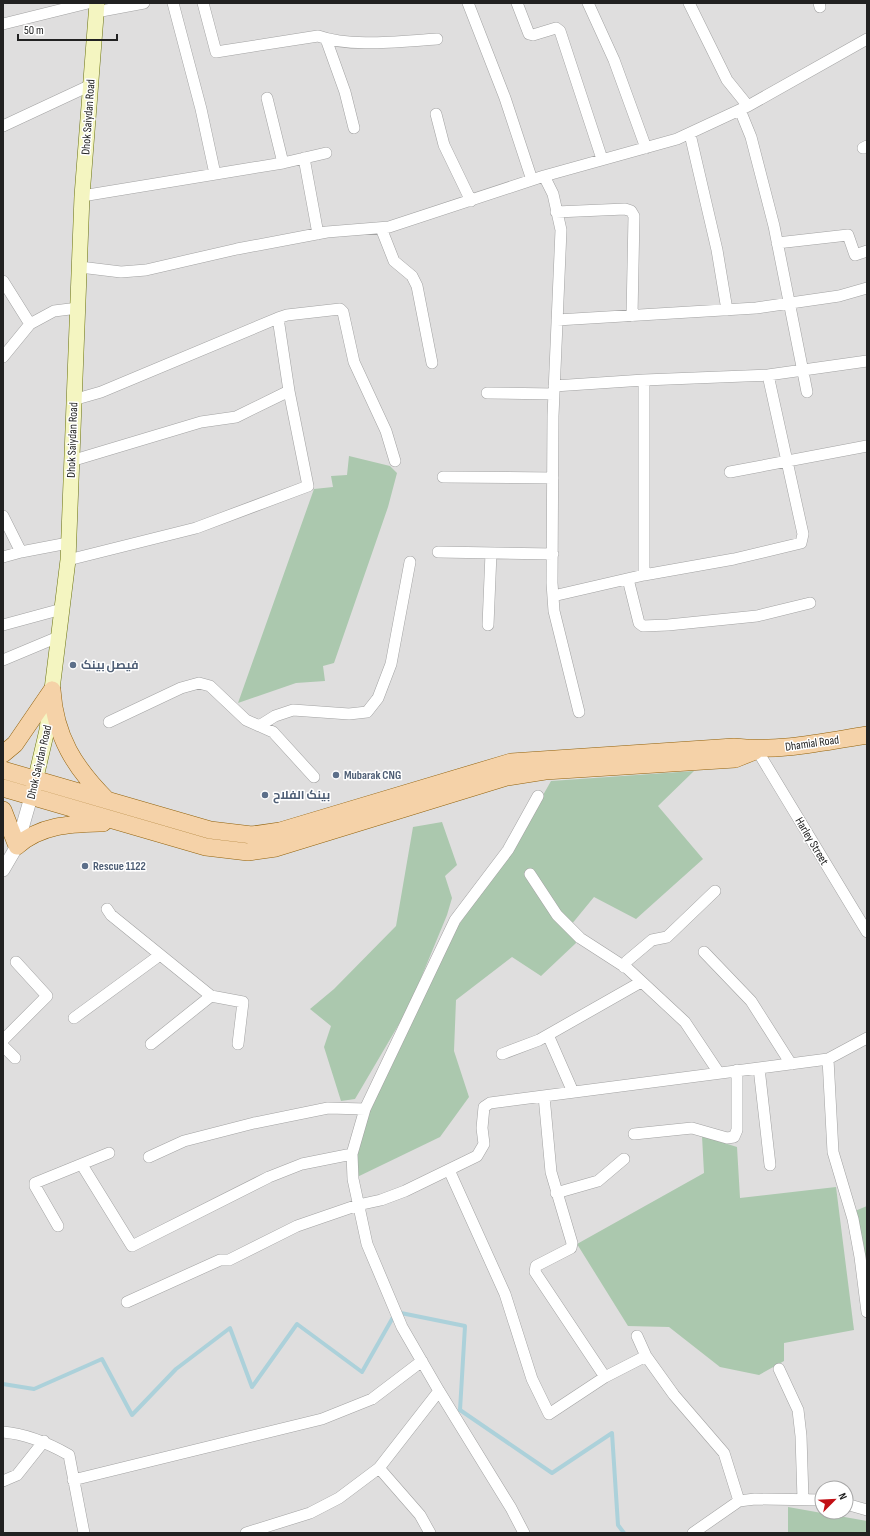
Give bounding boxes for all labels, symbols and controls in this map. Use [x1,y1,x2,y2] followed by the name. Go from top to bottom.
[18,16,117,42] scale bar
[24,23,44,38] text: 50 m
[78,79,99,155] street label: Dhok Saiydan Road
[64,402,81,478] street label: Dhok Saiydan Road
[81,658,139,673] place label: فیصل بینک
[68,660,78,670] marker: فیصل بینک
[24,724,55,801] street label: Dhok Saiydan Road
[784,732,840,755] street label: Dhamial Road
[344,768,401,783] place label: Mubarak CNG
[331,770,341,780] marker: Mubarak CNG
[273,788,330,804] place label: بینک الفلاح
[260,790,270,800] marker: بینک الفلاح
[791,815,832,868] street label: Harley Street
[93,859,146,874] place label: Rescue 1122
[80,861,90,871] marker: Rescue 1122
[814,1480,854,1520] north arrow
[836,1491,850,1502] text: N

